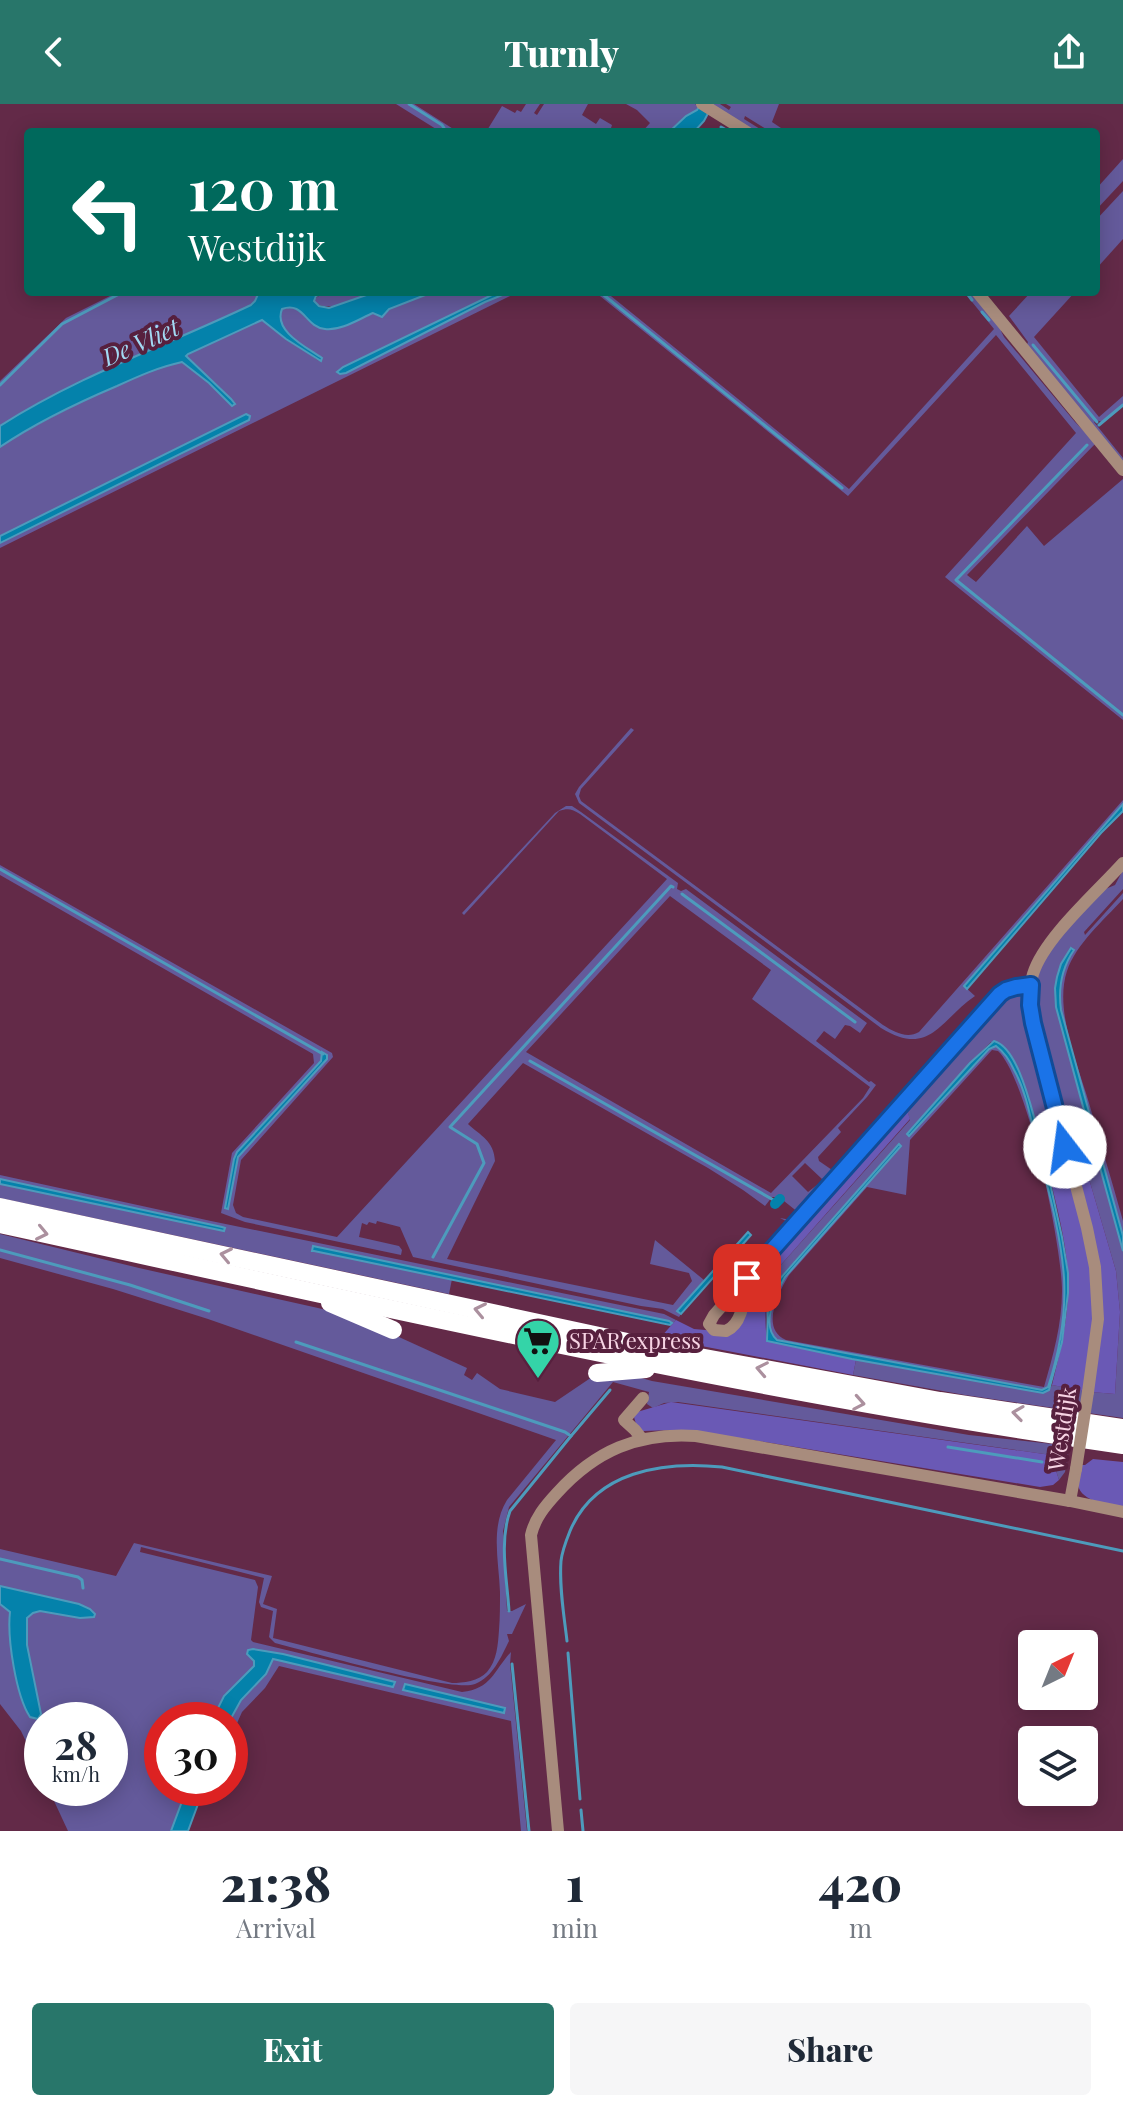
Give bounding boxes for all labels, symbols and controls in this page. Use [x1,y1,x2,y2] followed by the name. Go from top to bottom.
[504,28,619,76] text: Turnly
[32,30,76,74] icon: back
[1047,30,1091,74] icon: share
[188,150,339,225] text: 120 m
[56,160,160,264] icon: left
[188,222,326,270] text: Westdijk
[96,310,185,373] water label: De Vliet
[1023,1105,1107,1189] position arrow
[35,1224,49,1241] one-way arrow
[713,1244,781,1312] pin
[220,1247,233,1264] one-way arrow
[725,1256,769,1300] icon: arrive
[474,1302,487,1319] one-way arrow
[514,1317,562,1380] supermarket icon: SPAR express
[569,1325,701,1355] place label: SPAR express
[755,1362,769,1379] one-way arrow
[1039,1385,1082,1474] street label: Westdijk
[852,1394,865,1411] one-way arrow
[1011,1405,1025,1422] one-way arrow
[1018,1630,1098,1710] north arrow
[1018,1630,1098,1806] map controls
[144,1702,248,1806] speed limit sign: 30
[54,1717,98,1770] text: 28
[1018,1726,1098,1806] button: layers
[52,1760,100,1787] text: km/h
[221,1850,331,1914] text: 21:38
[566,1850,584,1914] text: 1
[819,1850,902,1914] text: 420
[236,1910,316,1945] text: Arrival
[552,1910,598,1945] text: min
[849,1910,872,1945] text: m
[32,2003,554,2095] button: Exit
[570,2003,1091,2095] button: Share

